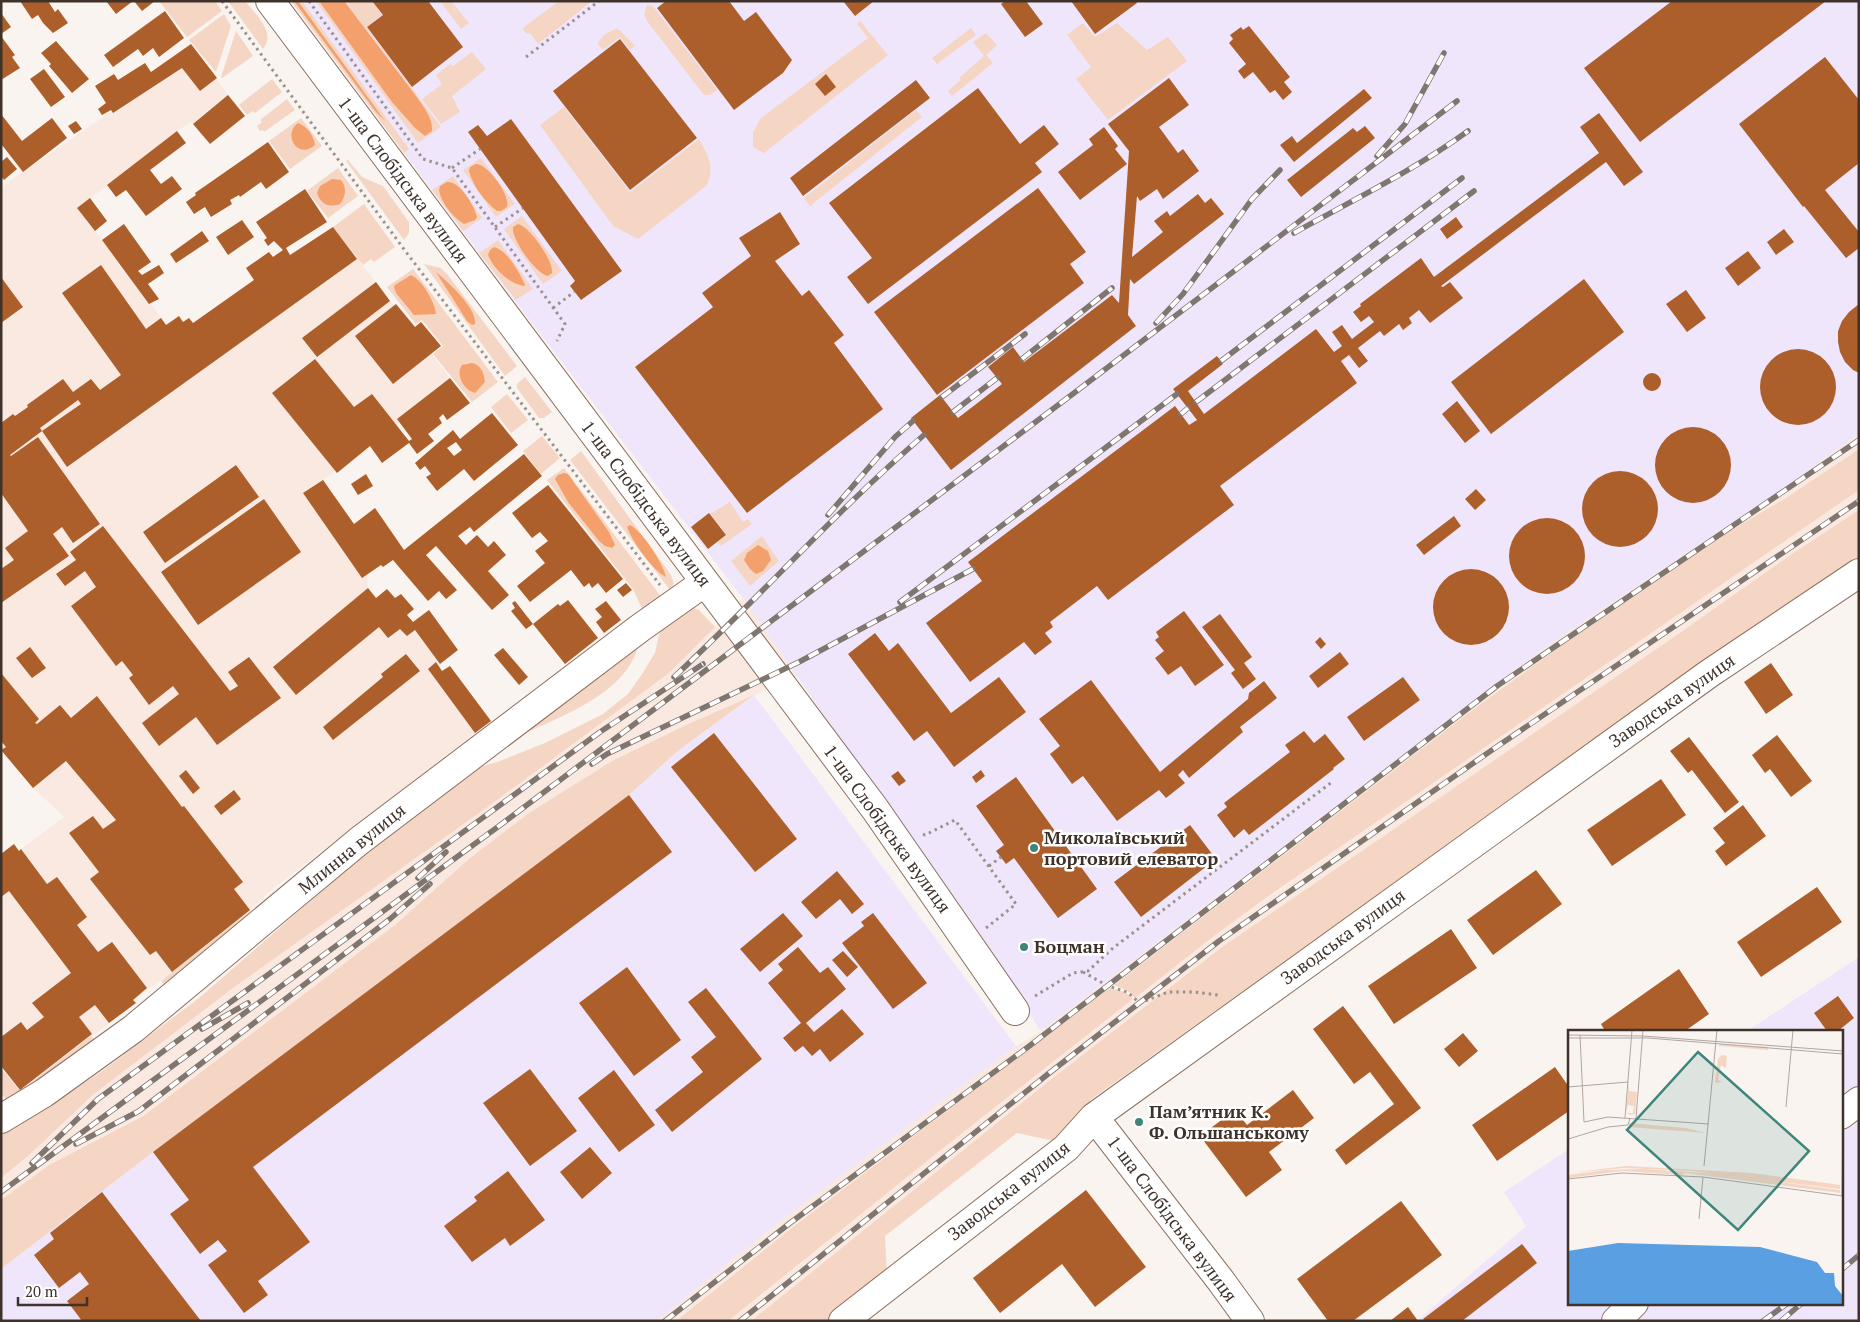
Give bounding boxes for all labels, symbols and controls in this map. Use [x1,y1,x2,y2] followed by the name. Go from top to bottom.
[333,91,474,267] street label: 1-ша Слобідська вулиця
[576,415,717,591] street label: 1-ша Слобідська вулиця
[1604,648,1739,753] street label: Заводська вулиця
[819,740,957,917] street label: 1-ша Слобідська вулиця
[293,798,410,899] street label: Млинна вулиця
[1044,825,1218,870] place label: Миколаївський портовий елеватор
[1028,842,1040,854] marker: Миколаївський портовий елеватор
[1275,883,1410,990] street label: Заводська вулиця
[1034,934,1105,958] place label: Боцман
[1018,941,1030,953] marker: Боцман
[1568,1030,1842,1304] inset map
[1149,1099,1309,1144] place label: Пам’ятник К. Ф. Ольшанському
[1133,1116,1145,1128] marker: Пам’ятник К. Ф. Ольшанському
[1102,1130,1243,1306] street label: 1-ша Слобідська вулиця
[942,1135,1074,1245] street label: Заводська вулиця
[18,1274,86,1306] scale bar
[25,1281,58,1301] text: 20 m

